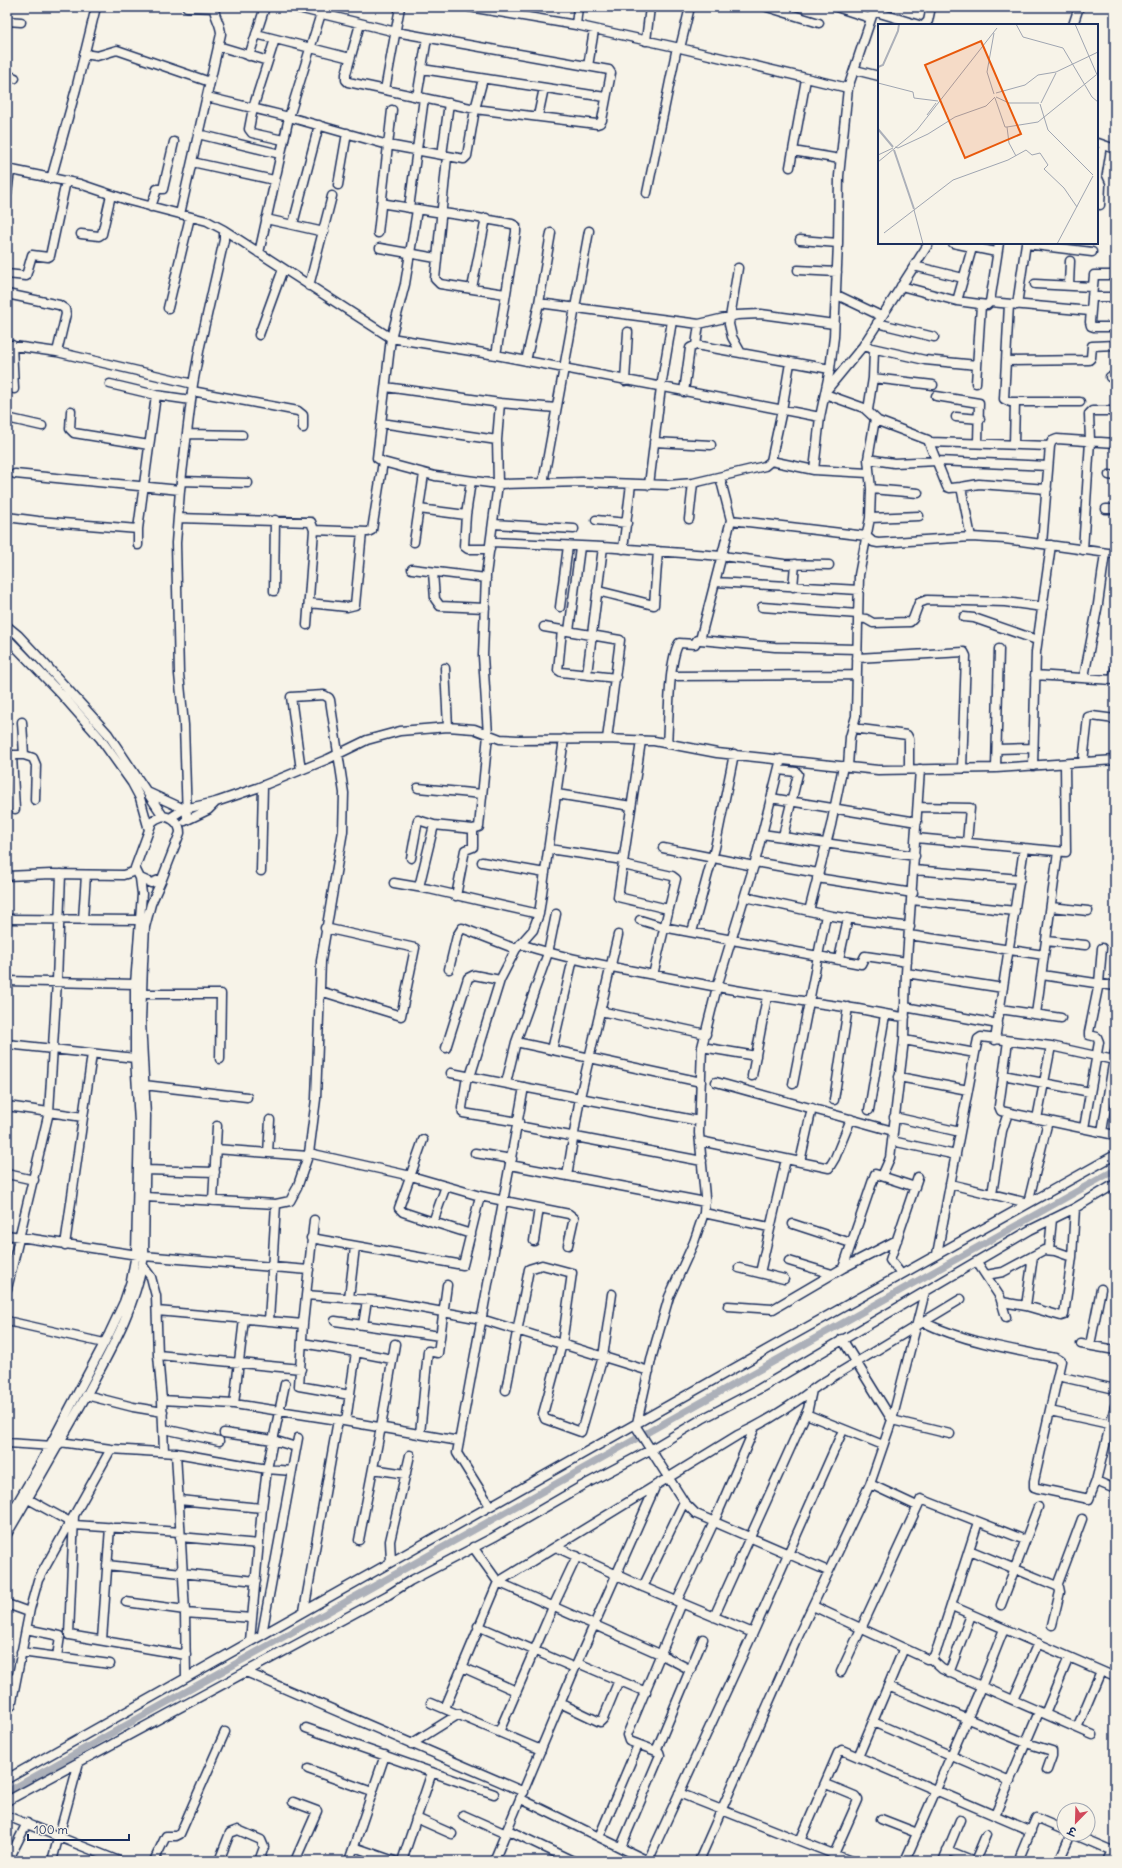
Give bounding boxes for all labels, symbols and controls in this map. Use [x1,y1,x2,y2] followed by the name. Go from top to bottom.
[878,24,1098,244] inset map
[1056,1802,1096,1842] north arrow
[28,1816,129,1842] scale bar
[34,1822,68,1837] text: 100 m
[1064,1823,1079,1839] text: उ

